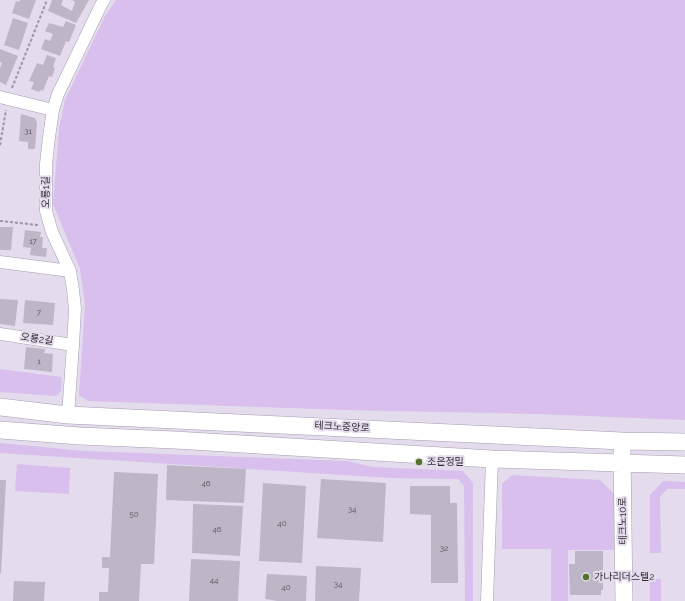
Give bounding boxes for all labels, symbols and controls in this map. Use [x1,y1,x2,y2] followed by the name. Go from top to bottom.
[24,127,32,137] house number: 31
[40,176,52,208] street label: 오룡1길
[29,237,37,247] house number: 17
[37,308,41,318] house number: 7
[20,331,54,347] street label: 오룡2길
[37,357,41,367] house number: 1
[314,420,370,434] street label: 테크노중앙로
[427,456,464,468] place label: 조은정밀
[414,457,424,467] marker: 조은정밀
[201,479,211,489] house number: 46
[617,497,629,545] street label: 테크노10로
[348,505,356,515] house number: 34
[129,510,139,520] house number: 50
[277,519,287,529] house number: 40
[212,525,222,535] house number: 46
[440,544,448,554] house number: 32
[594,571,654,583] place label: 가나리더스텔2
[581,572,591,582] marker: 가나리더스텔2
[210,576,218,586] house number: 44
[334,580,342,590] house number: 34
[281,583,291,593] house number: 40

